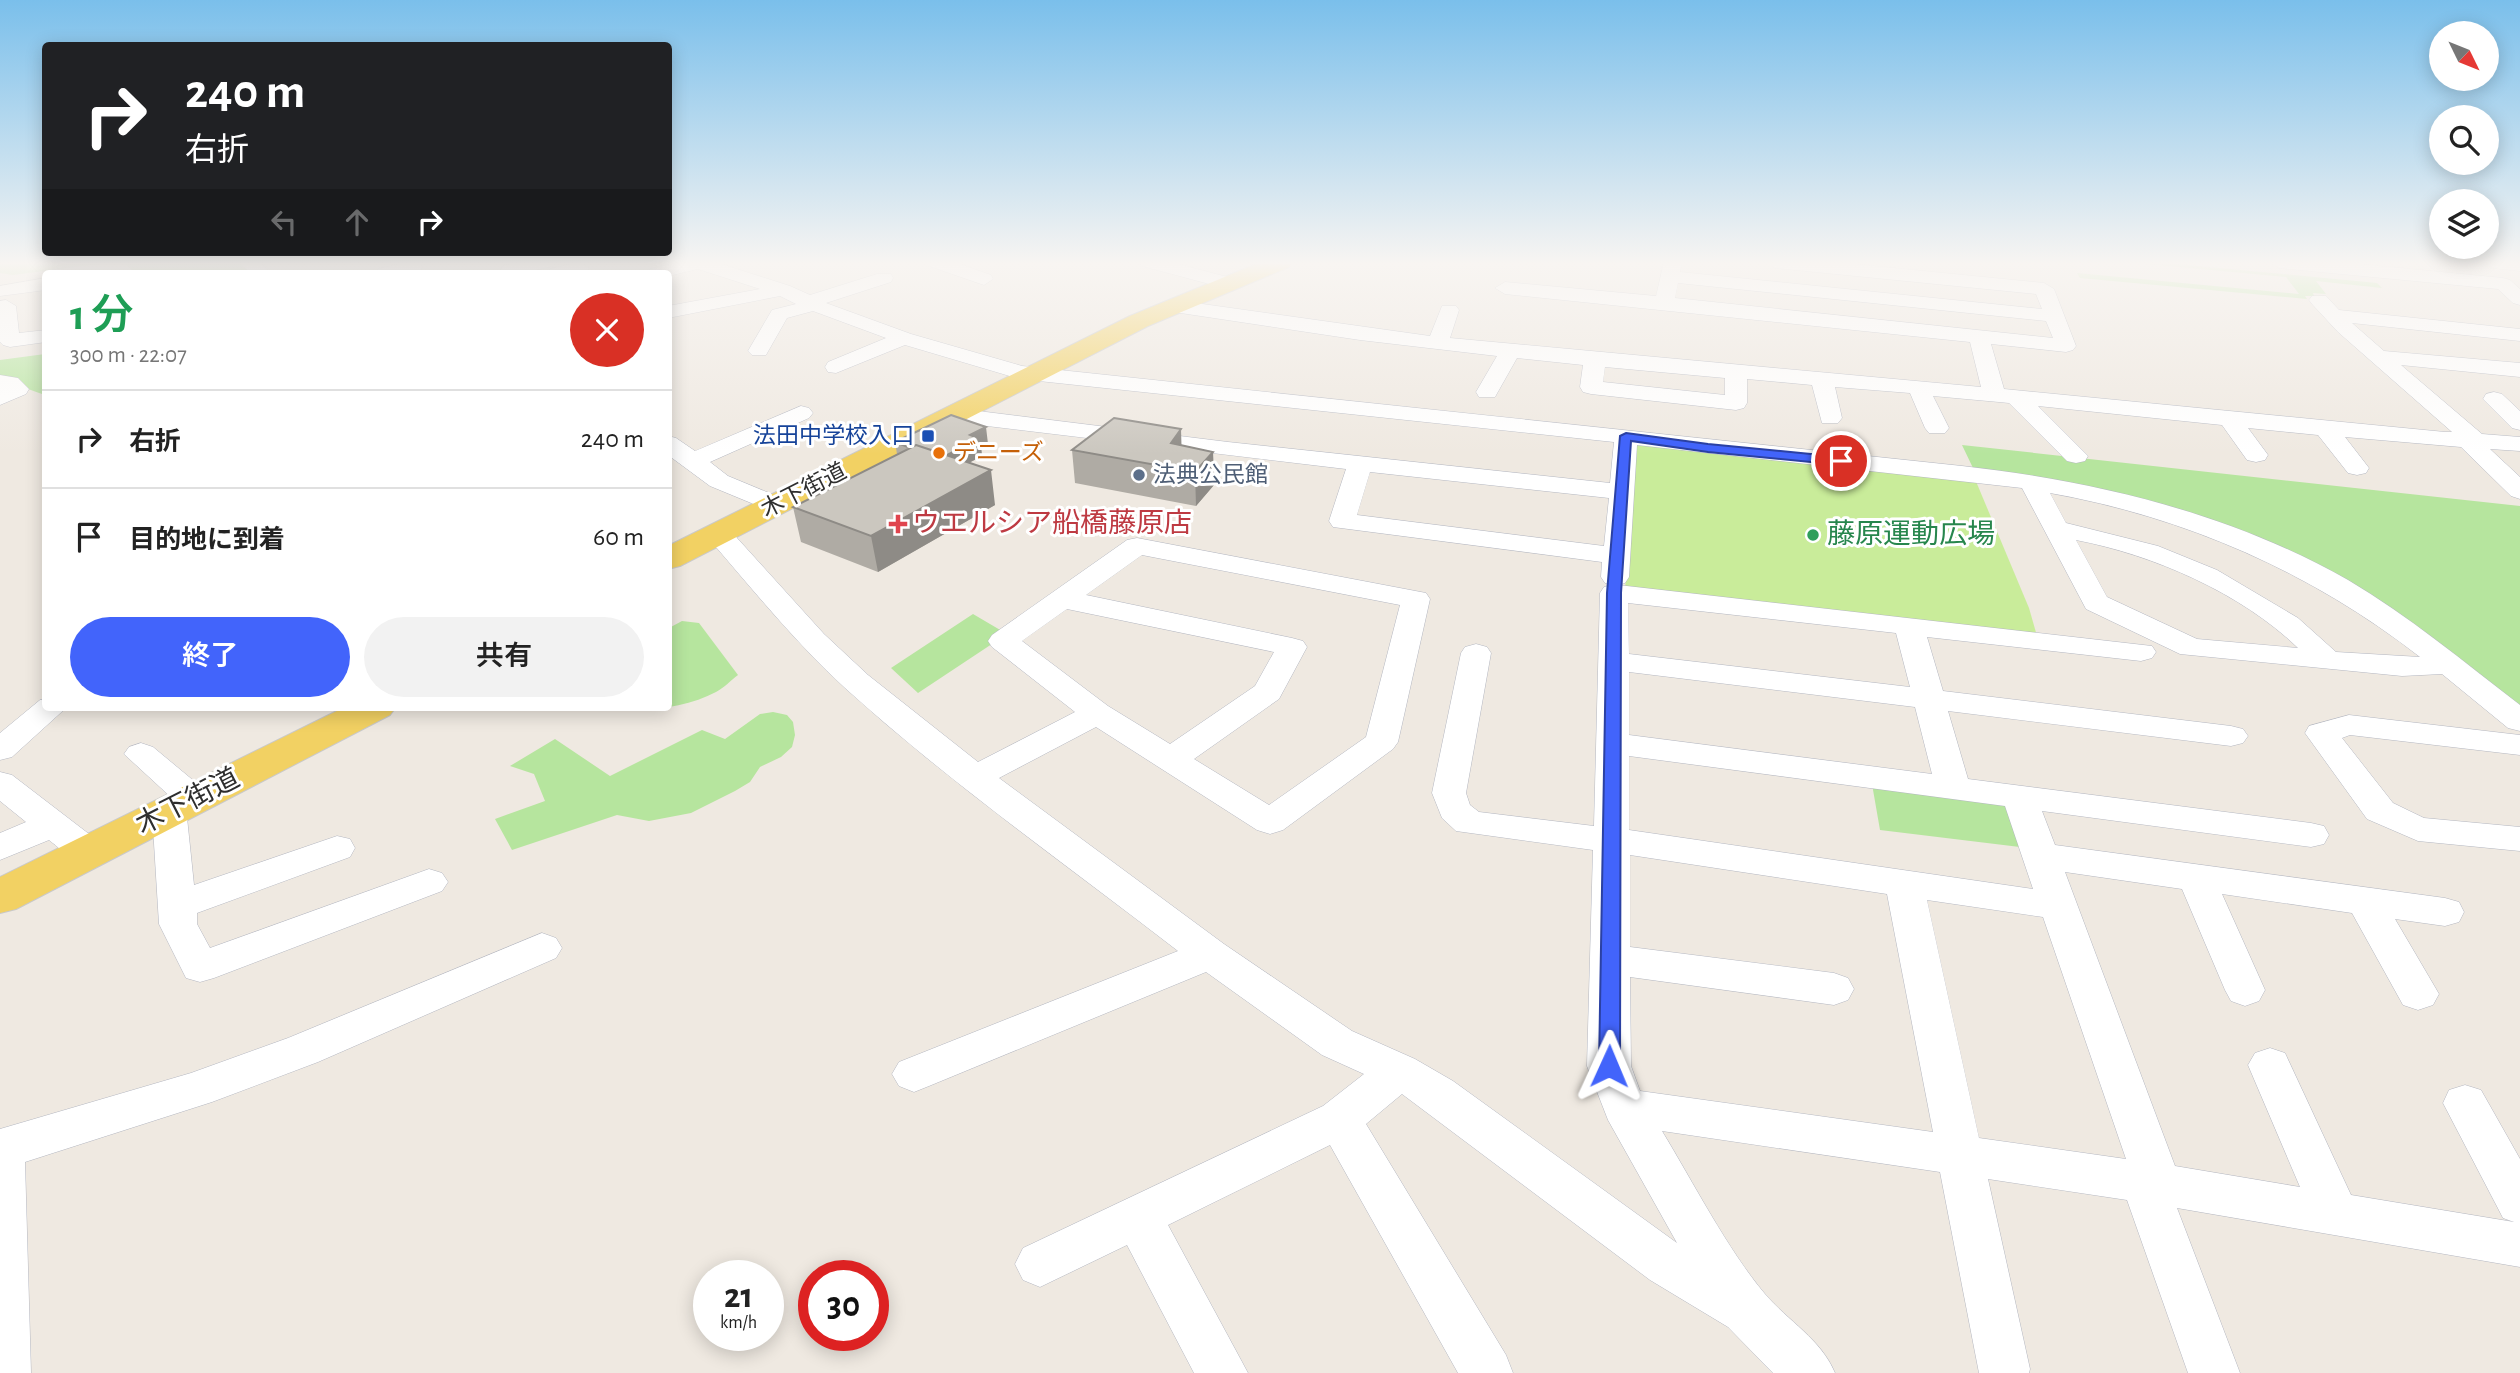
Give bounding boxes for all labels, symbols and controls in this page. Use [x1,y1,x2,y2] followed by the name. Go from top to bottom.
[2429,21,2499,91] north arrow
[2429,21,2499,259] map controls
[185,68,305,117] text: 240 m
[70,70,161,161] icon: right
[2429,105,2499,175] button: search
[185,134,249,166] text: 右折
[2429,189,2499,259] button: layers
[265,203,303,241] icon: left
[338,203,376,241] icon: ahead
[411,203,449,241] icon: right
[570,293,644,367] button: close
[70,295,133,337] text: 1 分
[70,344,187,367] text: 300 m · 22:07
[70,420,108,458] icon: right
[753,423,914,448] place label: 法田中学校入口
[581,426,644,452] text: 240 m
[920,428,936,444] marker: 法田中学校入口
[129,429,181,455] text: 右折
[1811,431,1871,491] pin
[953,440,1044,465] place label: デニーズ
[1822,442,1860,480] icon: arrive
[931,445,947,461] marker: デニーズ
[757,458,850,522] street label: 木下街道
[1153,462,1268,487] place label: 法典公民館
[1131,467,1147,483] marker: 法典公民館
[912,508,1192,538] place label: ウエルシア船橋藤原店
[890,516,906,532] marker: ウエルシア船橋藤原店
[70,518,108,556] icon: arrive
[1827,519,1995,549] place label: 藤原運動広場
[593,524,644,550] text: 60 m
[129,527,285,553] text: 目的地に到着
[1805,527,1821,543] marker: 藤原運動広場
[70,617,350,697] button: 終了
[364,617,644,697] button: 共有
[131,762,244,840] street label: 木下街道
[1572,1029,1646,1103] position arrow
[798,1260,889,1351] speed limit sign: 30
[724,1279,753,1314] text: 21
[720,1314,757,1332] text: km/h

